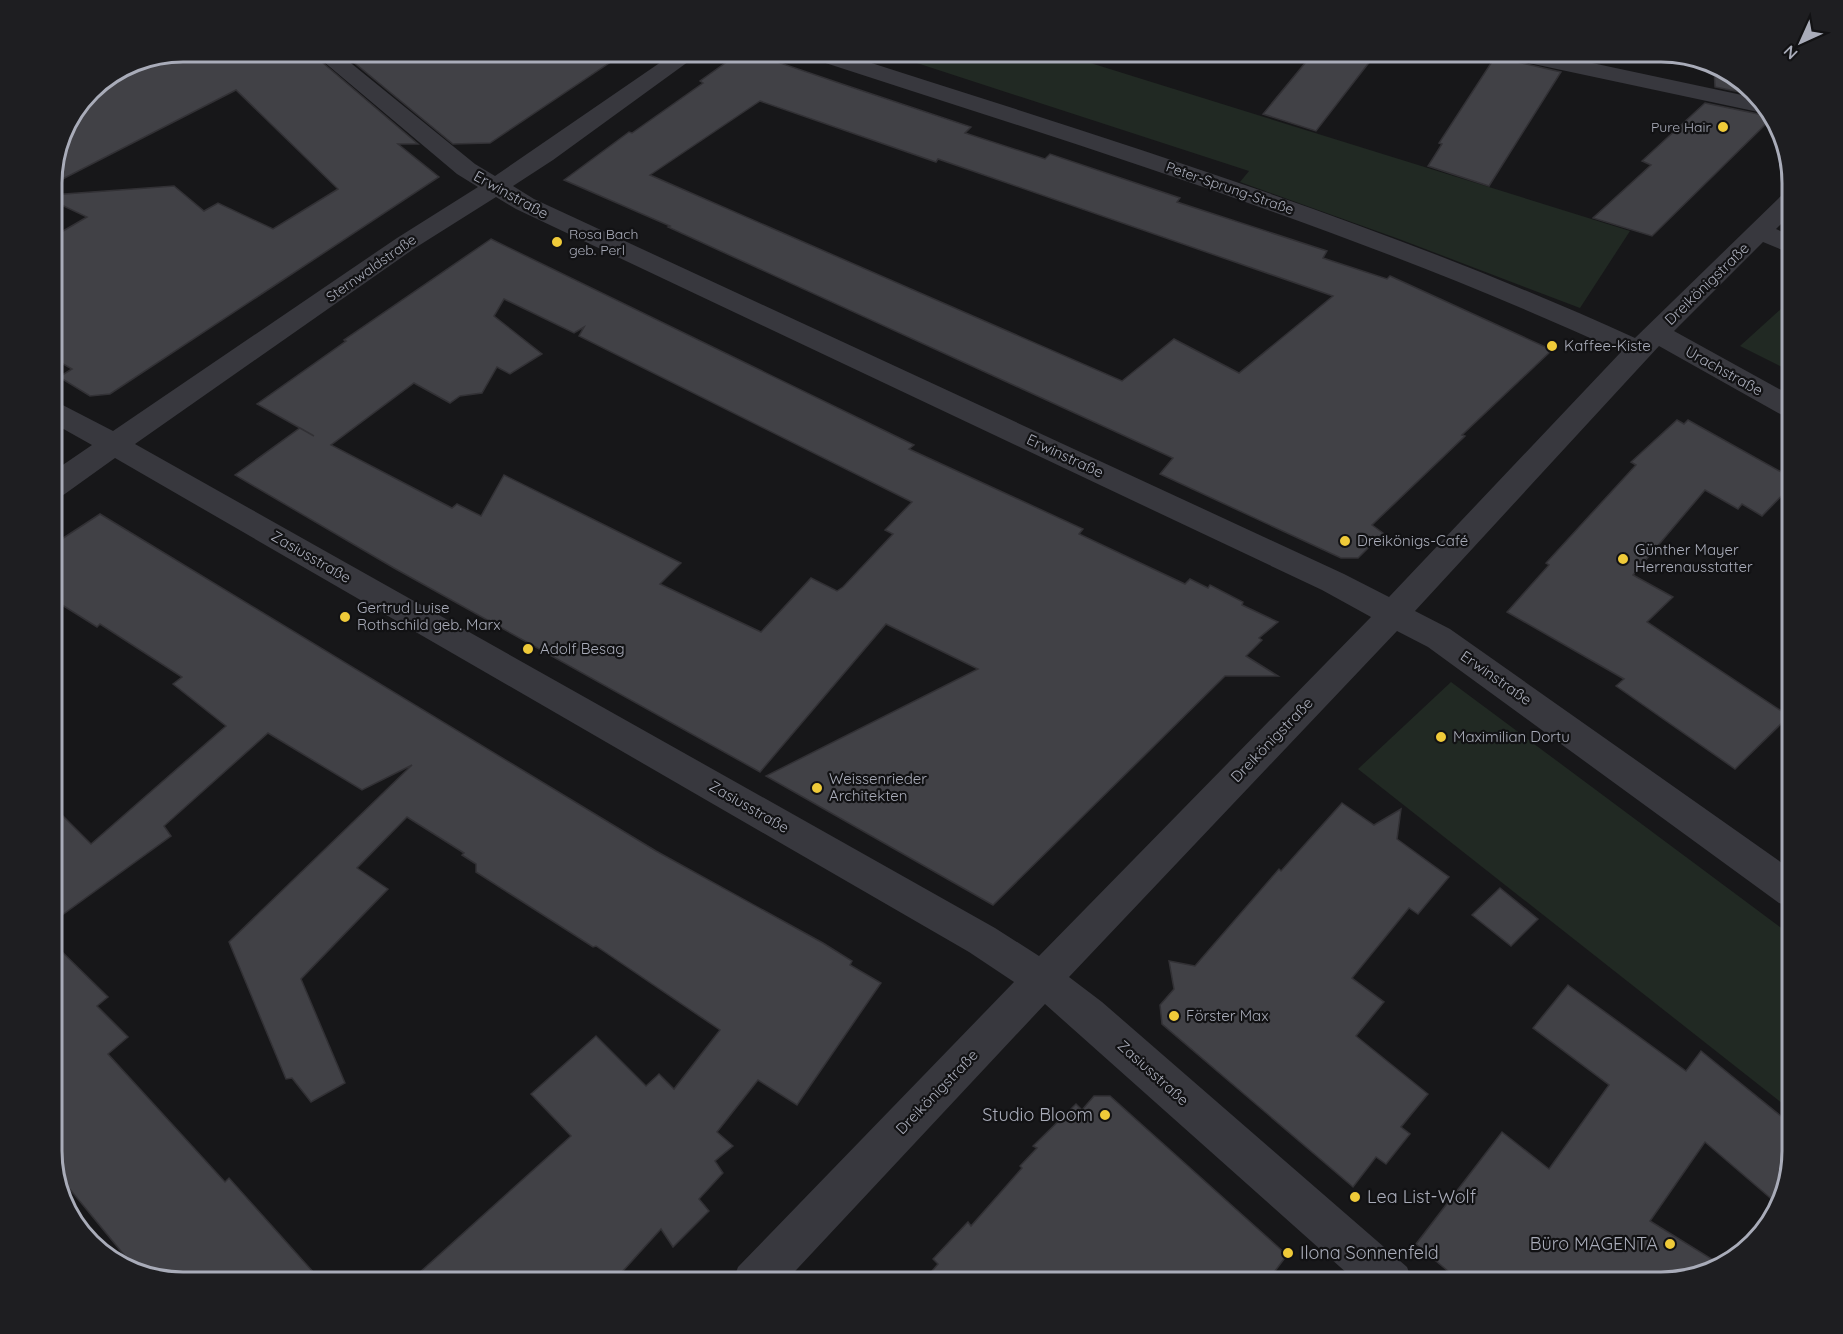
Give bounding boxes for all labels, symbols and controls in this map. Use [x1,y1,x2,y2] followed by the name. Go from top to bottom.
[1771,12,1831,72] north arrow
[1779,41,1802,64] text: N
[1651,118,1712,136] place label: Pure Hair
[1716,120,1730,134] marker: Pure Hair
[1164,158,1296,218] street label: Peter-Sprung-Straße
[471,166,552,223] street label: Erwinstraße
[569,225,639,259] place label: Rosa Bach geb. Perl
[322,230,420,306] street label: Sternwaldstraße
[550,235,564,249] marker: Rosa Bach geb. Perl
[1660,238,1753,329] street label: Dreikönigstraße
[1564,336,1651,355] place label: Kaffee-Kiste
[1545,339,1559,353] marker: Kaffee-Kiste
[1682,341,1766,400] street label: Urachstraße
[1024,429,1107,482] street label: Erwinstraße
[268,526,355,587] street label: Zasiusstraße
[1357,531,1468,550] place label: Dreikönigs-Café
[1338,534,1352,548] marker: Dreikönigs-Café
[1635,540,1753,576] place label: Günther Mayer Herrenausstatter
[1616,552,1630,566] marker: Günther Mayer Herrenausstatter
[357,598,501,634] place label: Gertrud Luise Rothschild geb. Marx
[338,610,352,624] marker: Gertrud Luise Rothschild geb. Marx
[540,639,625,658] place label: Adolf Besag
[521,642,535,656] marker: Adolf Besag
[1457,646,1536,709] street label: Erwinstraße
[1226,693,1317,786] street label: Dreikönigstraße
[1453,727,1570,746] place label: Maximilian Dortu
[1434,730,1448,744] marker: Maximilian Dortu
[829,769,927,805] place label: Weissenrieder Architekten
[706,776,793,837] street label: Zasiusstraße
[810,781,824,795] marker: Weissenrieder Architekten
[1186,1006,1268,1025] place label: Förster Max
[1167,1009,1181,1023] marker: Förster Max
[1114,1036,1193,1109] street label: Zasiusstraße
[891,1045,982,1138] street label: Dreikönigstraße
[982,1103,1093,1126] place label: Studio Bloom
[1098,1108,1112,1122] marker: Studio Bloom
[1367,1185,1477,1208] place label: Lea List-Wolf
[1348,1190,1362,1204] marker: Lea List-Wolf
[1530,1232,1658,1255] place label: Büro MAGENTA
[1663,1237,1677,1251] marker: Büro MAGENTA
[1300,1241,1439,1264] place label: Ilona Sonnenfeld
[1281,1246,1295,1260] marker: Ilona Sonnenfeld

